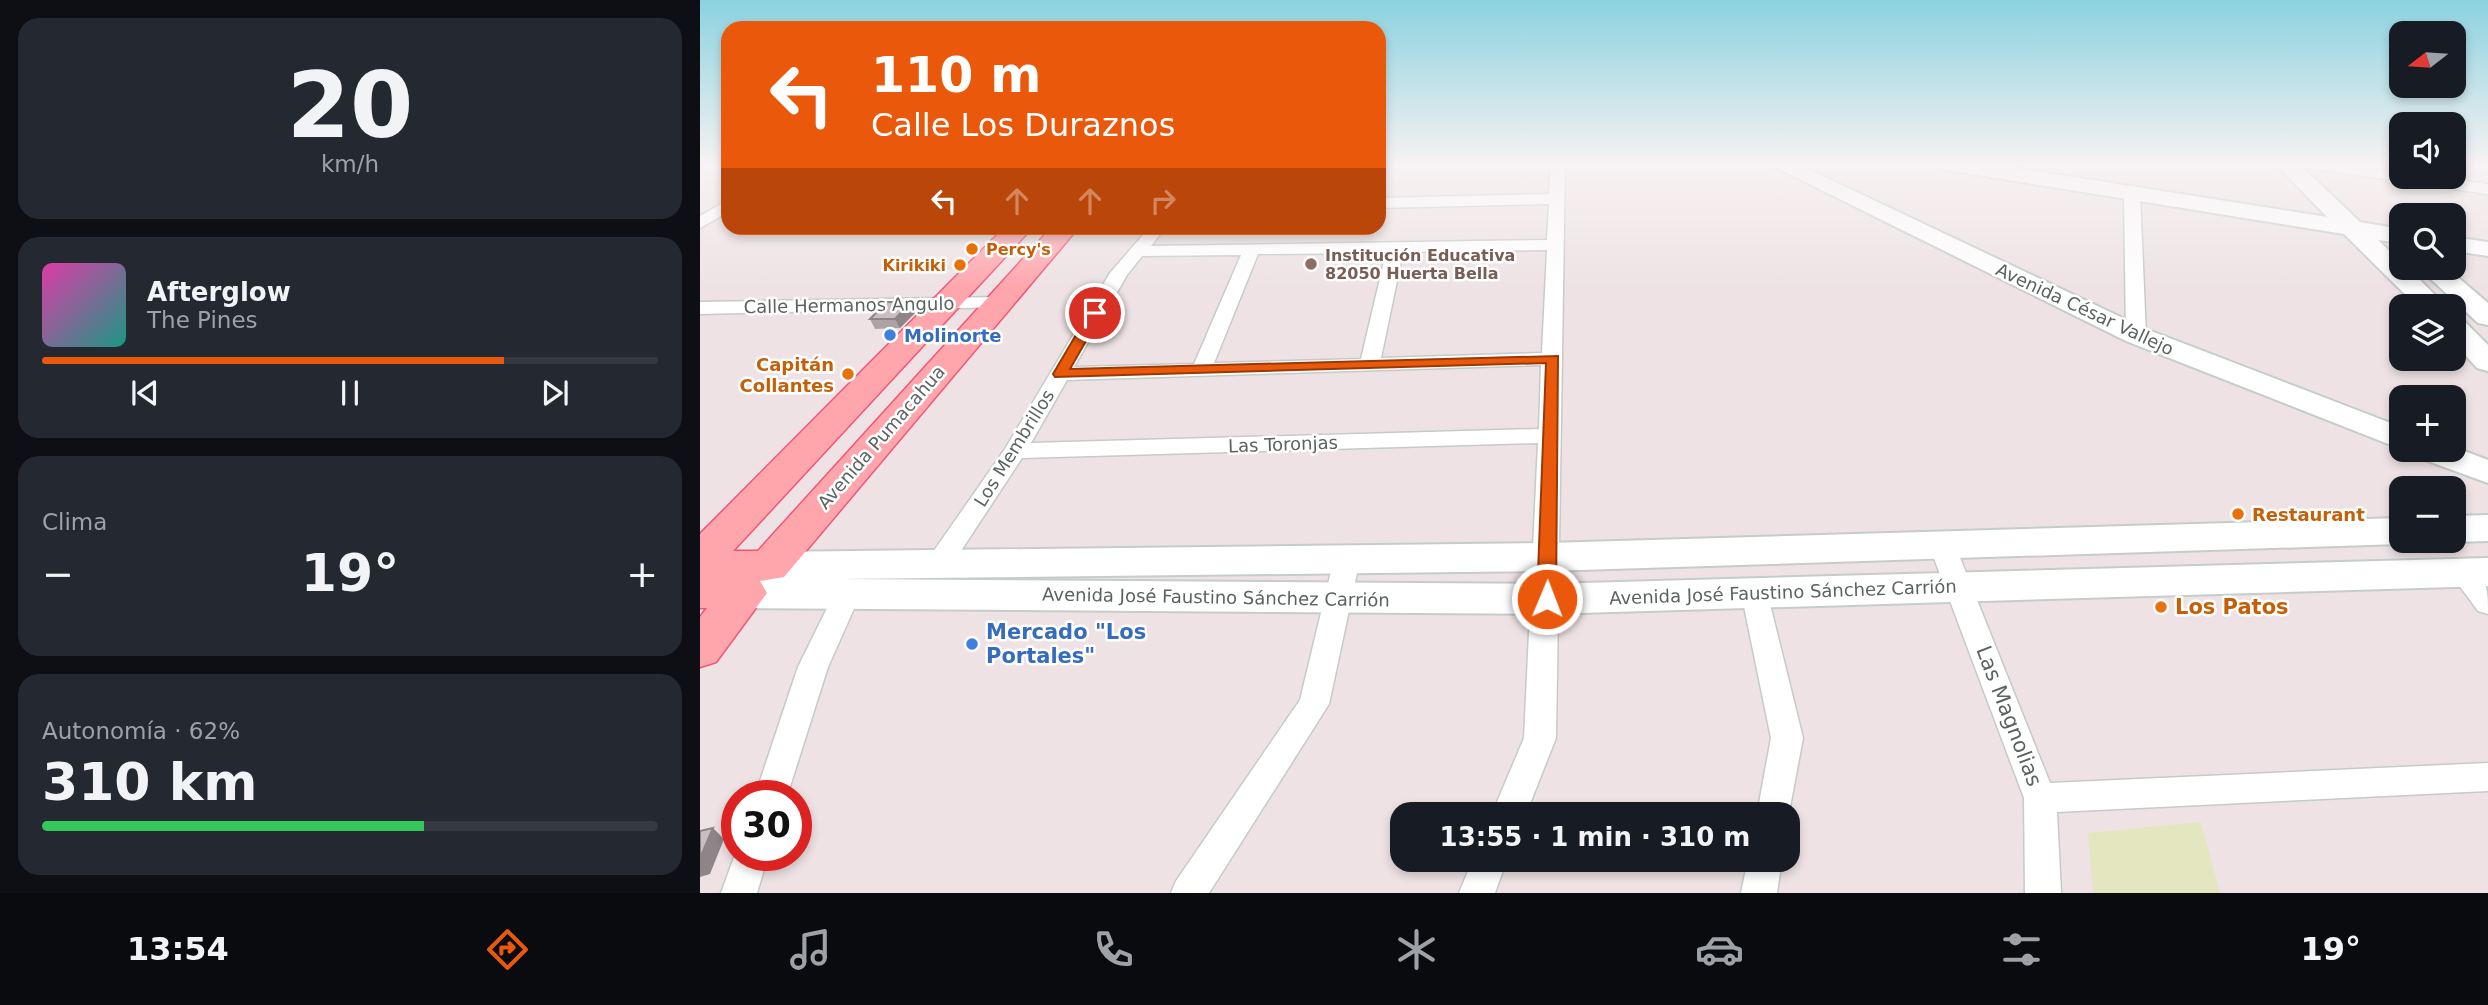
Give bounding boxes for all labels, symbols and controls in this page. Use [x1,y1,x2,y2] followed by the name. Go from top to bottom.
[2389,21,2466,98] north arrow
[2389,21,2466,553] map controls
[871,47,1041,104] text: 110 m
[756,49,847,140] icon: left
[287,53,413,158] text: 20
[871,106,1175,144] text: Calle Los Duraznos
[2389,112,2466,189] button: sound
[321,151,379,177] text: km/h
[925,182,963,220] icon: left
[998,182,1036,220] icon: ahead
[1071,182,1109,220] icon: ahead
[1144,182,1182,220] icon: right
[2389,203,2466,280] button: search
[986,240,1051,259] place label: Percy's
[964,241,980,257] marker: Percy's
[1325,246,1515,283] place label: Institución Educativa 82050 Huerta Bella
[882,256,946,275] place label: Kirikiki
[1303,256,1319,272] marker: Institución Educativa 82050 Huerta Bella
[952,257,968,273] marker: Kirikiki
[1993,259,2177,359] street label: Avenida César Vallejo
[147,277,291,307] text: Afterglow
[1065,283,1125,343] pin
[743,293,955,317] street label: Calle Hermanos Angulo
[1076,294,1114,332] icon: arrive
[2389,294,2466,371] button: layers
[147,307,258,333] text: The Pines
[904,325,1002,346] place label: Molinorte
[882,327,898,343] marker: Molinorte
[740,354,834,396] place label: Capitán Collantes
[813,361,949,513] street label: Avenida Pumacahua
[840,366,856,382] marker: Capitán Collantes
[126,374,164,412] icon: previous
[331,374,369,412] icon: pause
[536,374,574,412] icon: next
[2389,385,2466,462] button: +
[970,386,1058,510] street label: Los Membrillos
[1228,432,1338,456] street label: Las Toronjas
[2389,476,2466,553] button: −
[2252,504,2365,525] place label: Restaurant
[2230,506,2246,522] marker: Restaurant
[42,509,107,535] text: Clima
[301,543,399,603] text: 19°
[42,552,74,596] text: −
[626,552,658,596] text: +
[1510,562,1584,636] position arrow
[1609,575,1957,609] street label: Avenida José Faustino Sánchez Carrión
[1042,583,1390,611] street label: Avenida José Faustino Sánchez Carrión
[2175,595,2289,619] place label: Los Patos
[2153,599,2169,615] marker: Los Patos
[986,620,1146,668] place label: Mercado "Los Portales"
[964,636,980,652] marker: Mercado "Los Portales"
[1971,643,2047,789] street label: Las Magnolias
[42,718,240,744] text: Autonomía · 62%
[42,752,257,812] text: 310 km
[721,780,812,871] speed limit sign: 30
[1440,822,1750,852] text: 13:55 · 1 min · 310 m
[483,925,532,974] icon: directions
[786,925,835,974] icon: music
[1089,925,1138,974] icon: phone
[1392,925,1441,974] icon: climate
[1695,925,1744,974] icon: car
[1997,925,2046,974] icon: filters
[127,930,229,968] text: 13:54
[2300,930,2361,968] text: 19°

